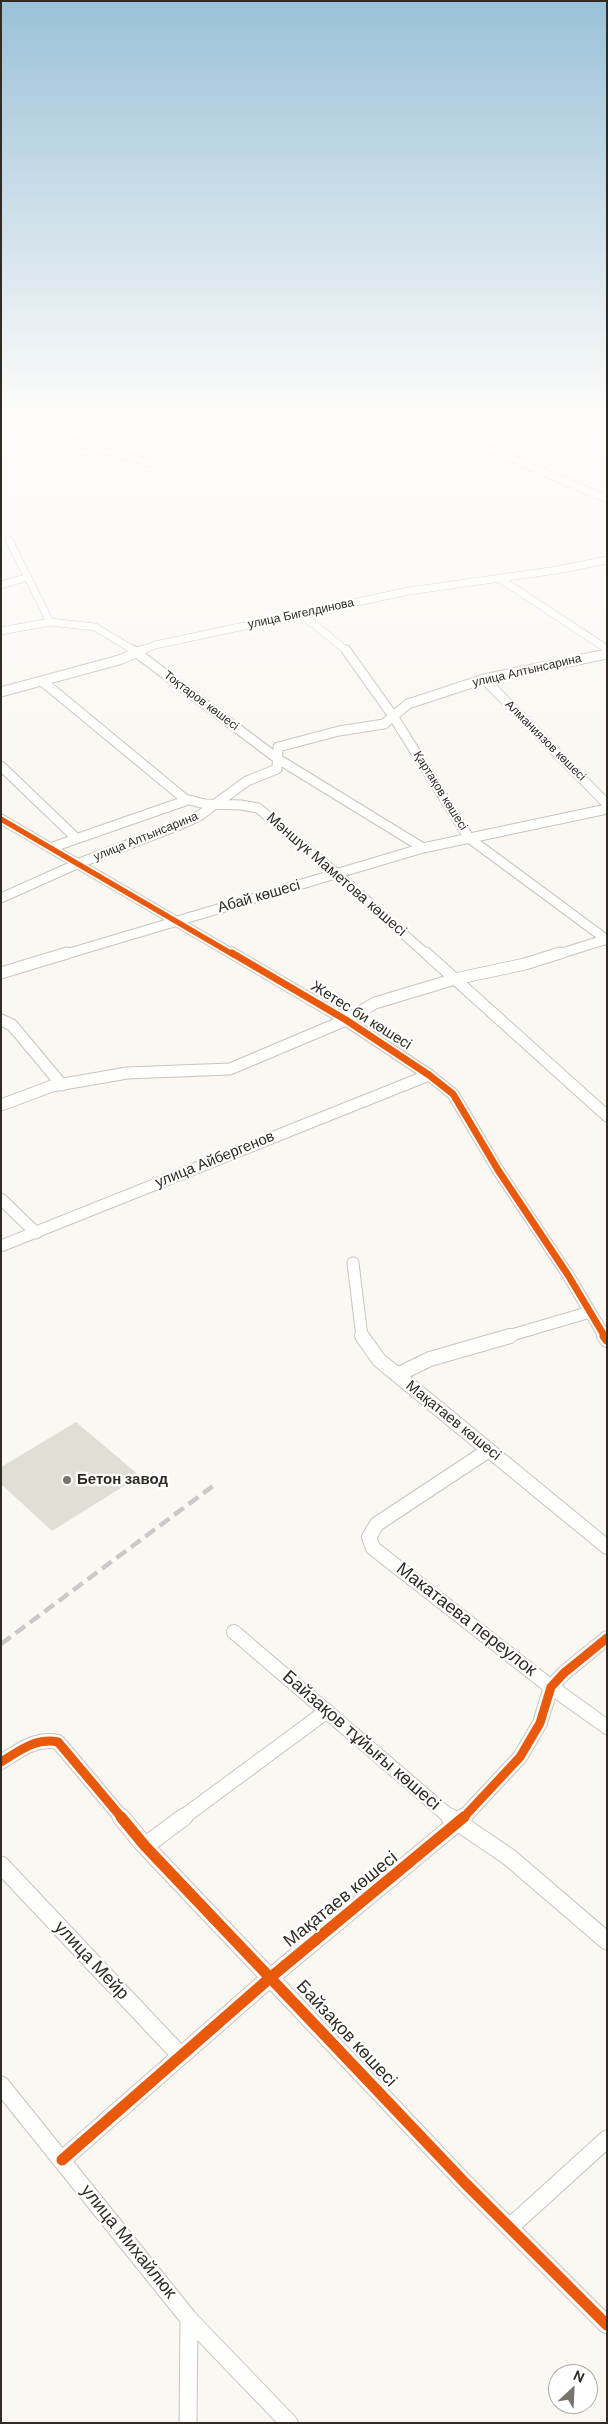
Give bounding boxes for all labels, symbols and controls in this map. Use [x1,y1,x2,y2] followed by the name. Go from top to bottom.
[247,596,355,632] street label: улица Бигелдинова
[471,651,583,691] street label: улица Алтынсарина
[161,668,241,734] street label: Тоқтаров көшесі
[502,698,588,784] street label: Алманиязов көшесі
[410,749,470,833] street label: Қартақов көшесі
[92,809,200,865] street label: улица Алтынсарина
[262,809,410,941] street label: Мәншүк Маметова көшесі
[216,877,302,917] street label: Абай көшесі
[307,978,415,1054] street label: Жетес би көшесі
[153,1128,277,1192] street label: улица Айбергенов
[402,1377,504,1465] street label: Мақатаев көшесі
[77,1471,168,1489] place label: Бетон завод
[61,1474,73,1486] marker: Бетон завод
[392,1559,540,1681] street label: Макатаева переулок
[278,1667,444,1815] street label: Байзақов тұйығы көшесі
[280,1847,402,1953] street label: Мақатаев көшесі
[49,1917,133,2005] street label: улица Мейр
[291,1976,401,2092] street label: Байзақов көшесі
[76,2181,180,2303] street label: улица Михайлюк
[548,2364,598,2414] north arrow
[570,2366,587,2387] text: N

